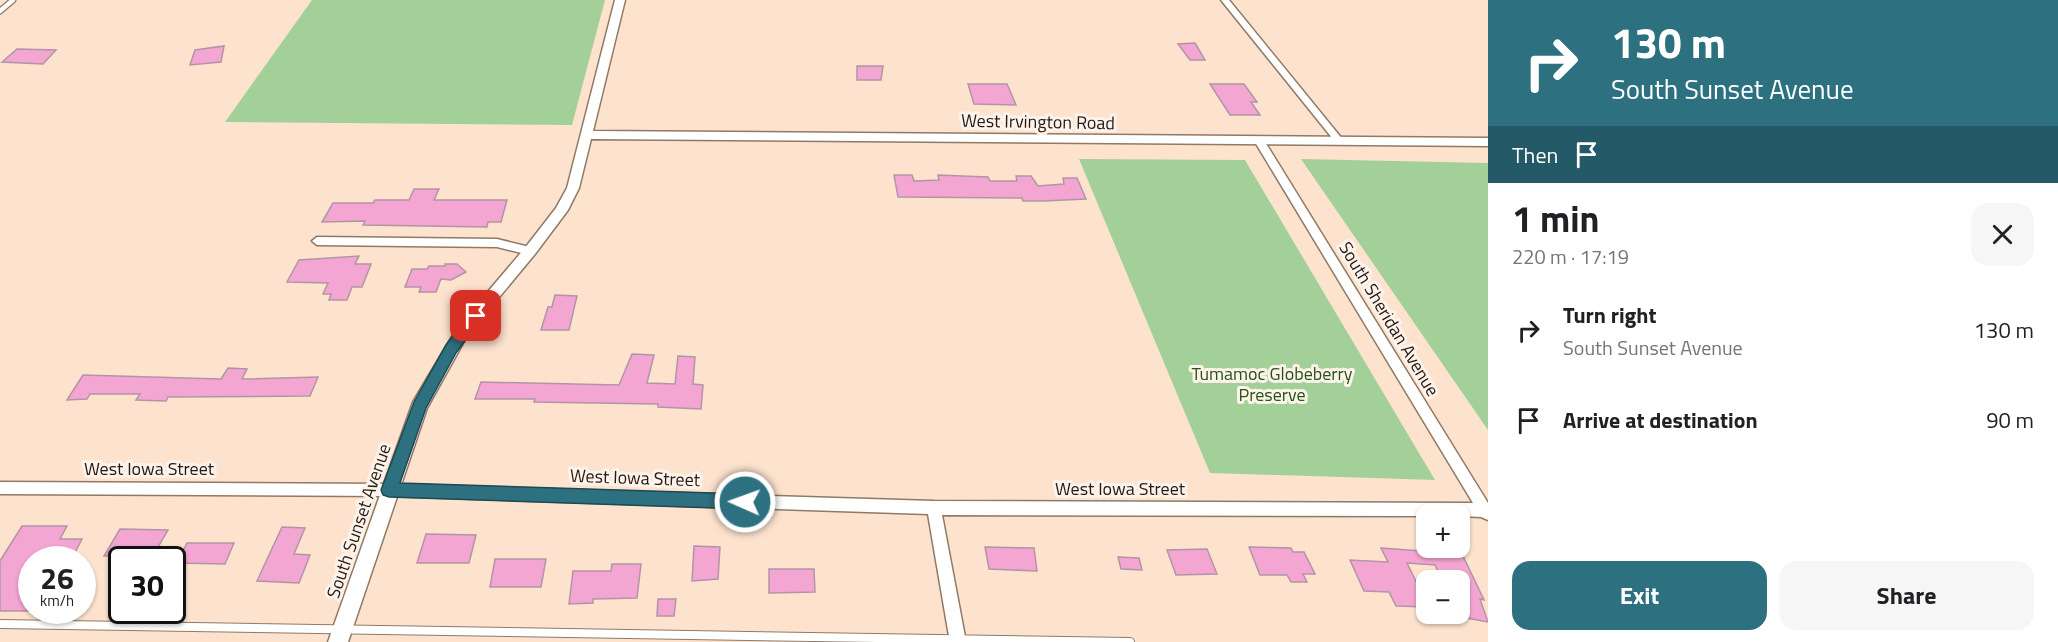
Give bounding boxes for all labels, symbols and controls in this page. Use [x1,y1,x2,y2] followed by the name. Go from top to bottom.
[1611,10,1726,74] text: 130 m
[1512,24,1590,102] icon: right
[1611,68,1854,109] text: South Sunset Avenue
[961,107,1115,136] street label: West Irvington Road
[1512,138,1558,172] text: Then
[1570,138,1603,171] icon: arrive
[1512,191,1599,246] text: 1 min
[1971,203,2034,266] button: close
[1333,236,1446,401] street label: South Sheridan Avenue
[1512,241,1629,272] text: 220 m · 17:19
[450,290,501,341] pin
[1563,298,1657,332] text: Turn right
[459,299,492,332] icon: arrive
[1974,313,2034,347] text: 130 m
[1512,314,1545,347] icon: right
[1563,332,1743,363] text: South Sunset Avenue
[1192,360,1353,408] park label: Tumamoc Globeberry Preserve
[1563,403,1758,437] text: Arrive at destination
[1986,403,2034,437] text: 90 m
[1512,404,1545,437] icon: arrive
[319,440,398,602] street label: South Sunset Avenue
[84,455,215,482] street label: West Iowa Street
[570,462,701,493] street label: West Iowa Street
[713,470,777,534] position arrow
[1055,475,1186,502] street label: West Iowa Street
[1416,504,1470,624] map controls
[1416,504,1470,558] button: +
[108,546,186,624] speed limit sign: 30
[40,555,74,601] text: 26
[1512,561,1767,630] button: Exit
[1779,561,2034,630] button: Share
[1416,570,1470,624] button: −
[40,589,74,612] text: km/h

